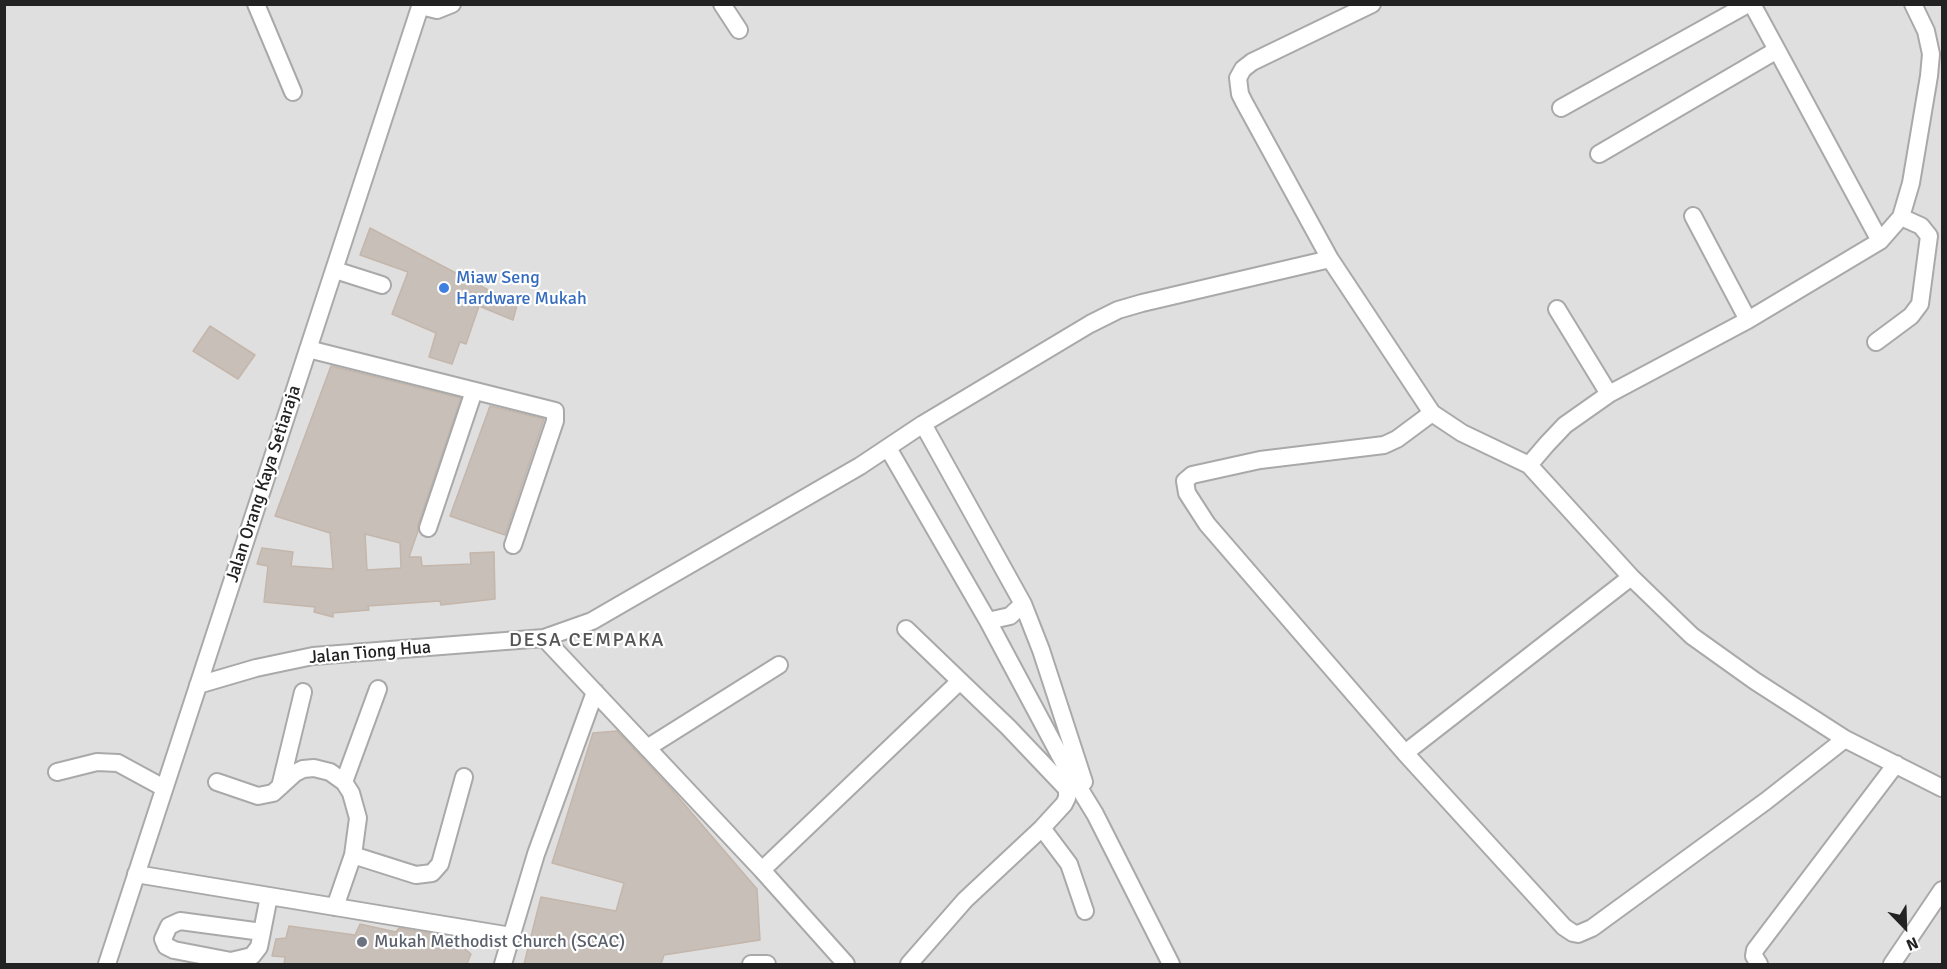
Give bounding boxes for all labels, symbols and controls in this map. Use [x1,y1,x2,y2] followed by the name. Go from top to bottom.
[456,267,587,310] place label: Miaw Seng Hardware Mukah
[437,281,451,295] marker: Miaw Seng Hardware Mukah
[222,383,306,585] street label: Jalan Orang Kaya Setiaraja
[509,629,665,653] district label: DESA CEMPAKA
[308,637,432,669] street label: Jalan Tiong Hua
[1875,897,1935,957] north arrow
[374,931,625,953] place label: Mukah Methodist Church (SCAC)
[1903,932,1921,955] text: N
[355,935,369,949] marker: Mukah Methodist Church (SCAC)

